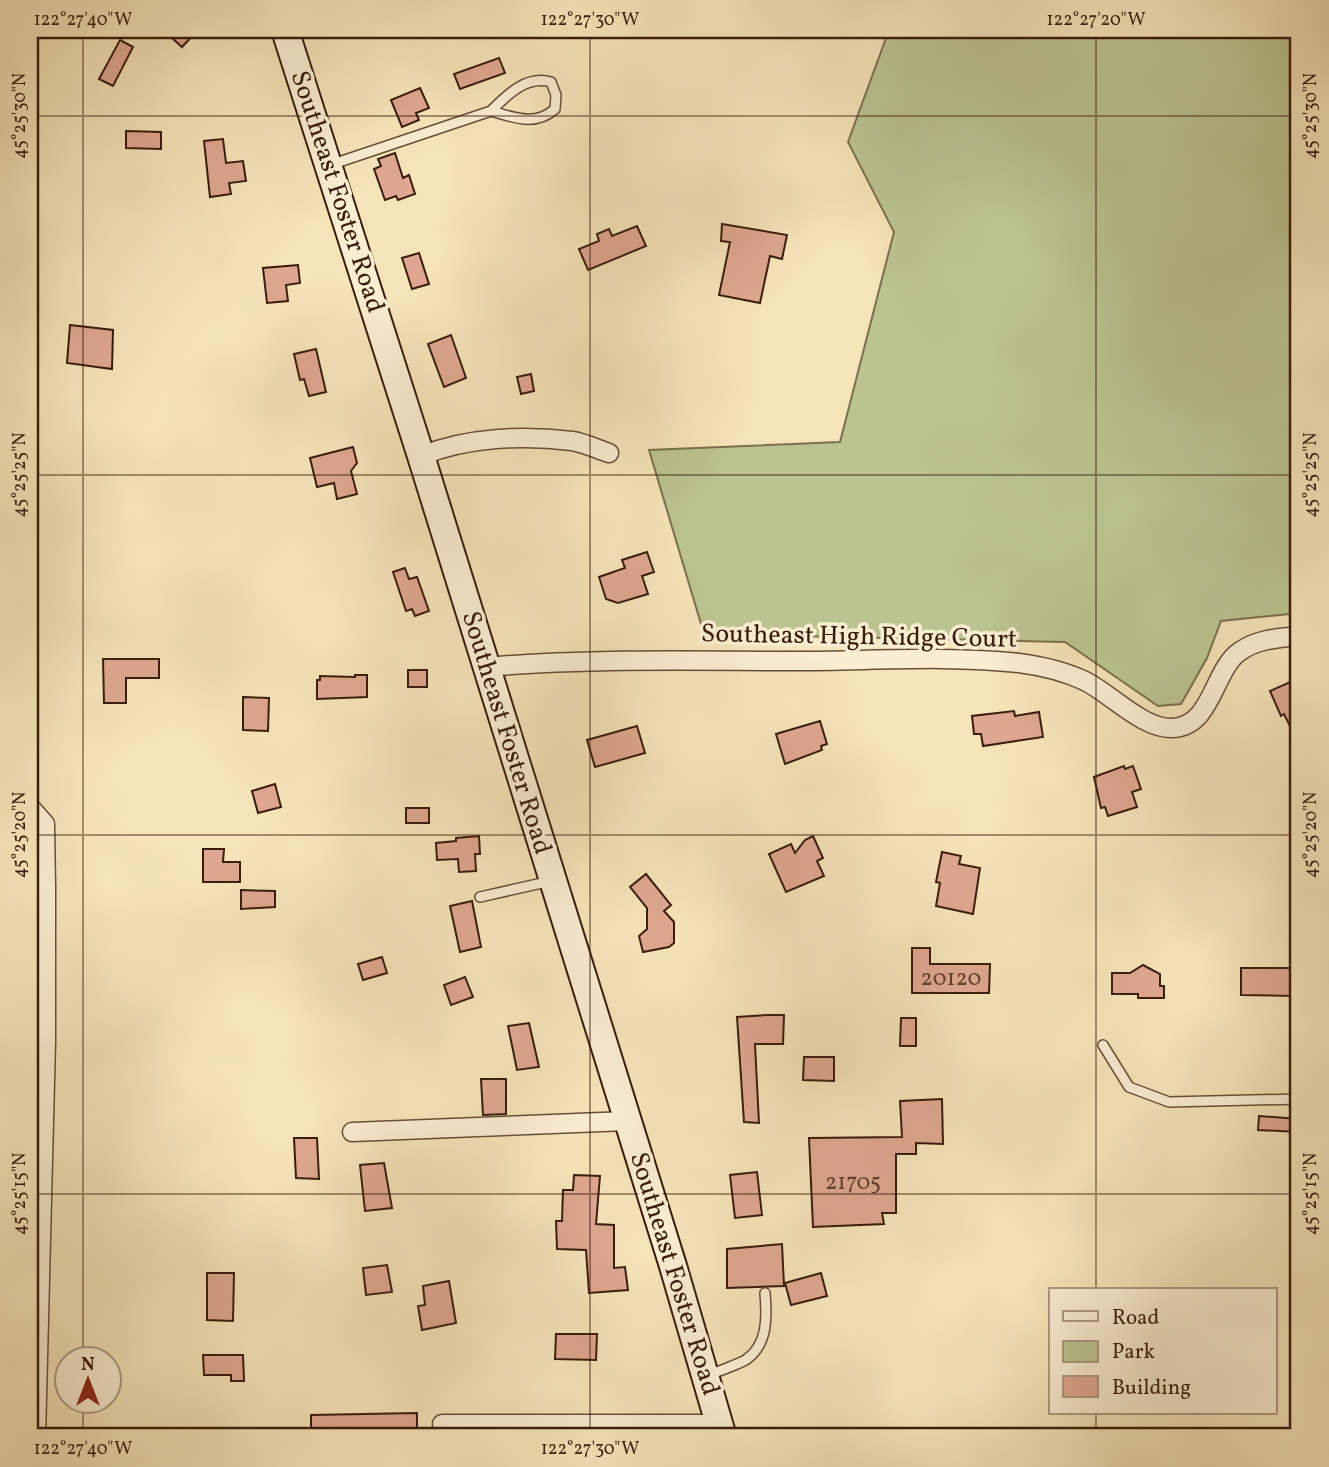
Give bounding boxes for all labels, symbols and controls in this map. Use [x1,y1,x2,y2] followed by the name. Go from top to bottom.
[34,8,132,33] text: 122°27'40"W
[541,8,639,33] text: 122°27'30"W
[1047,8,1145,33] text: 122°27'20"W
[281,66,393,318] street label: Southeast Foster Road
[8,73,33,159] text: 45°25'30"N
[1299,73,1324,159] text: 45°25'30"N
[8,433,33,517] text: 45°25'25"N
[1299,433,1324,517] text: 45°25'25"N
[452,607,560,859] street label: Southeast Foster Road
[701,616,1017,658] street label: Southeast High Ridge Court
[8,792,33,878] text: 45°25'20"N
[1299,792,1324,878] text: 45°25'20"N
[921,963,981,995] house number: 20120
[620,1148,728,1400] street label: Southeast Foster Road
[8,1153,33,1235] text: 45°25'15"N
[1299,1153,1324,1235] text: 45°25'15"N
[825,1167,881,1199] house number: 21705
[1049,1288,1276,1414] legend
[1112,1304,1159,1333] text: Road
[1112,1338,1155,1367] text: Park
[52,1344,122,1414] north arrow
[81,1352,95,1378] text: N
[1112,1374,1191,1403] text: Building
[34,1437,132,1462] text: 122°27'40"W
[541,1437,639,1462] text: 122°27'30"W

